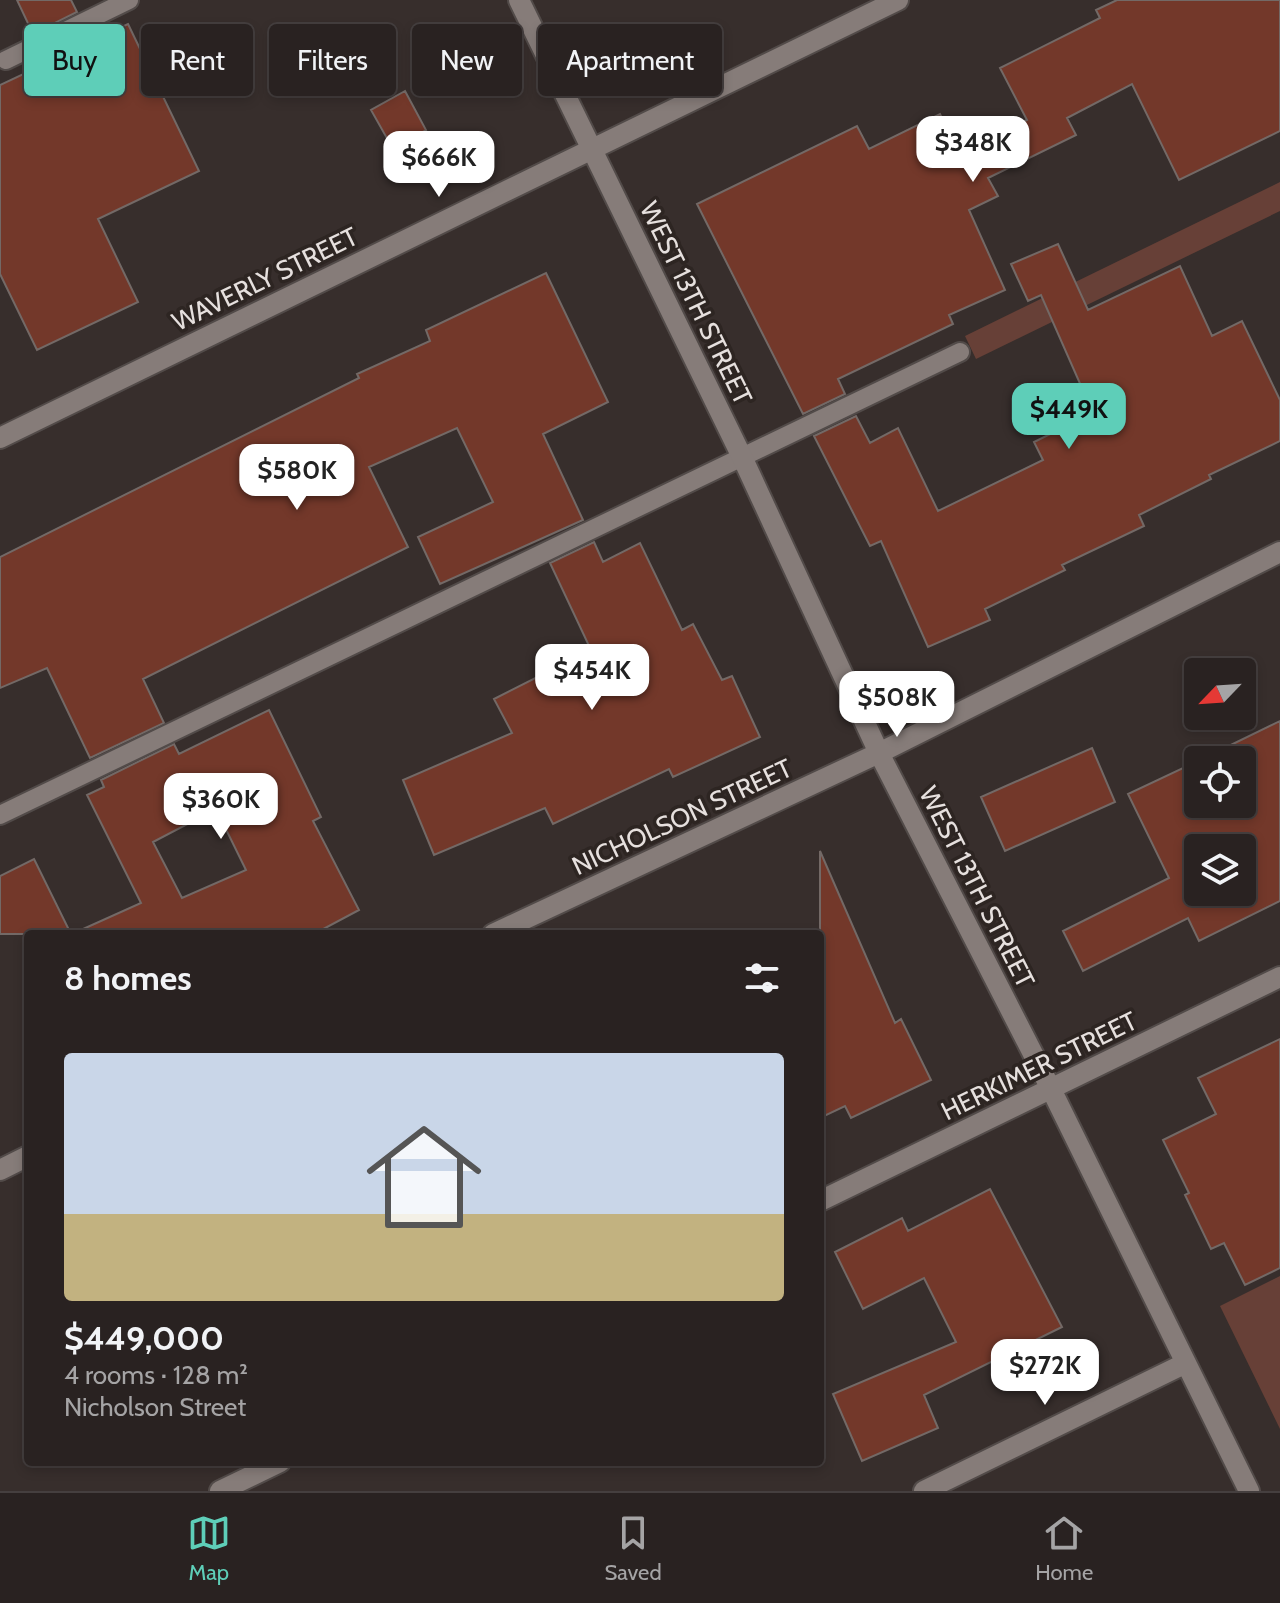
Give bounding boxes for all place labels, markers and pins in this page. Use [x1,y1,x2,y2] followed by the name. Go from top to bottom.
[917,116,1029,184] pin: $348K
[383,131,495,199] pin: $666K
[1013,383,1125,451] pin: $449K
[241,444,353,512] pin: $580K
[536,644,648,712] pin: $454K
[841,671,953,739] pin: $508K
[165,773,277,841] pin: $360K
[989,1339,1101,1407] pin: $272K

